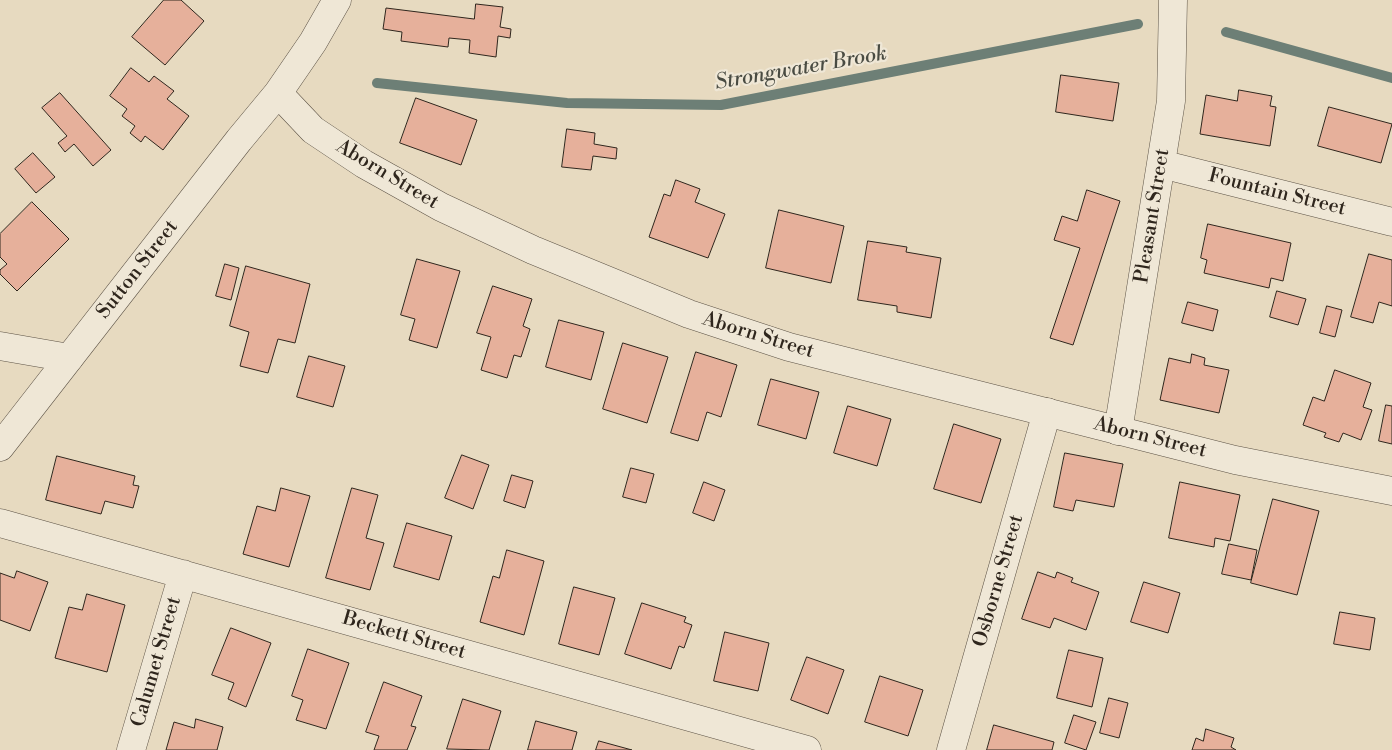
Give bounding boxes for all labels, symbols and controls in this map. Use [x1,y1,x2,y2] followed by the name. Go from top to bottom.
[713,41,889,97] water label: Strongwater Brook
[331,135,443,215] street label: Aborn Street
[1130,147,1176,285] street label: Pleasant Street
[1206,164,1348,222] street label: Fountain Street
[92,216,184,324] street label: Sutton Street
[699,308,817,364] street label: Aborn Street
[1091,412,1209,464] street label: Aborn Street
[969,512,1029,650] street label: Osborne Street
[127,594,187,730] street label: Calumet Street
[340,607,468,665] street label: Beckett Street

